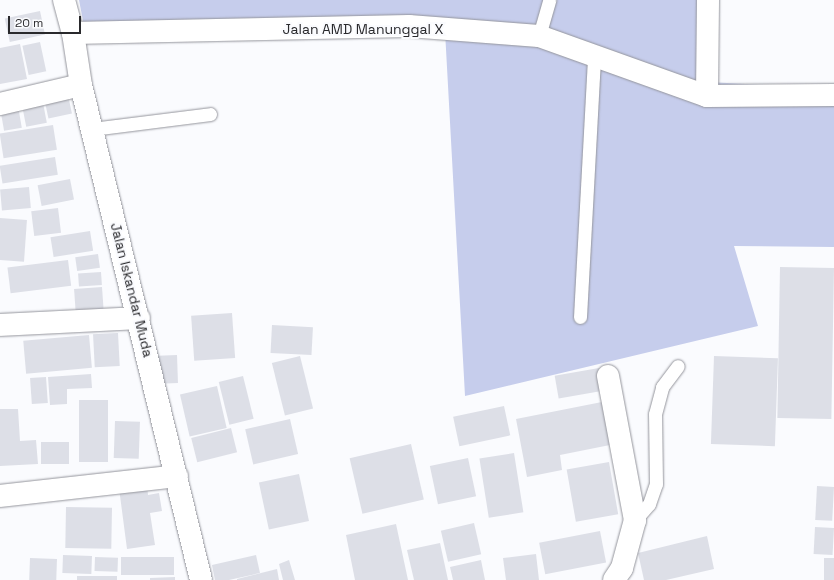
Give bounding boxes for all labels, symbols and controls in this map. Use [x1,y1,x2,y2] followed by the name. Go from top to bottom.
[10,8,83,34] scale bar
[15,15,43,31] text: 20 m
[282,21,444,37] street label: Jalan AMD Manunggal X
[107,221,157,359] street label: Jalan Iskandar Muda

